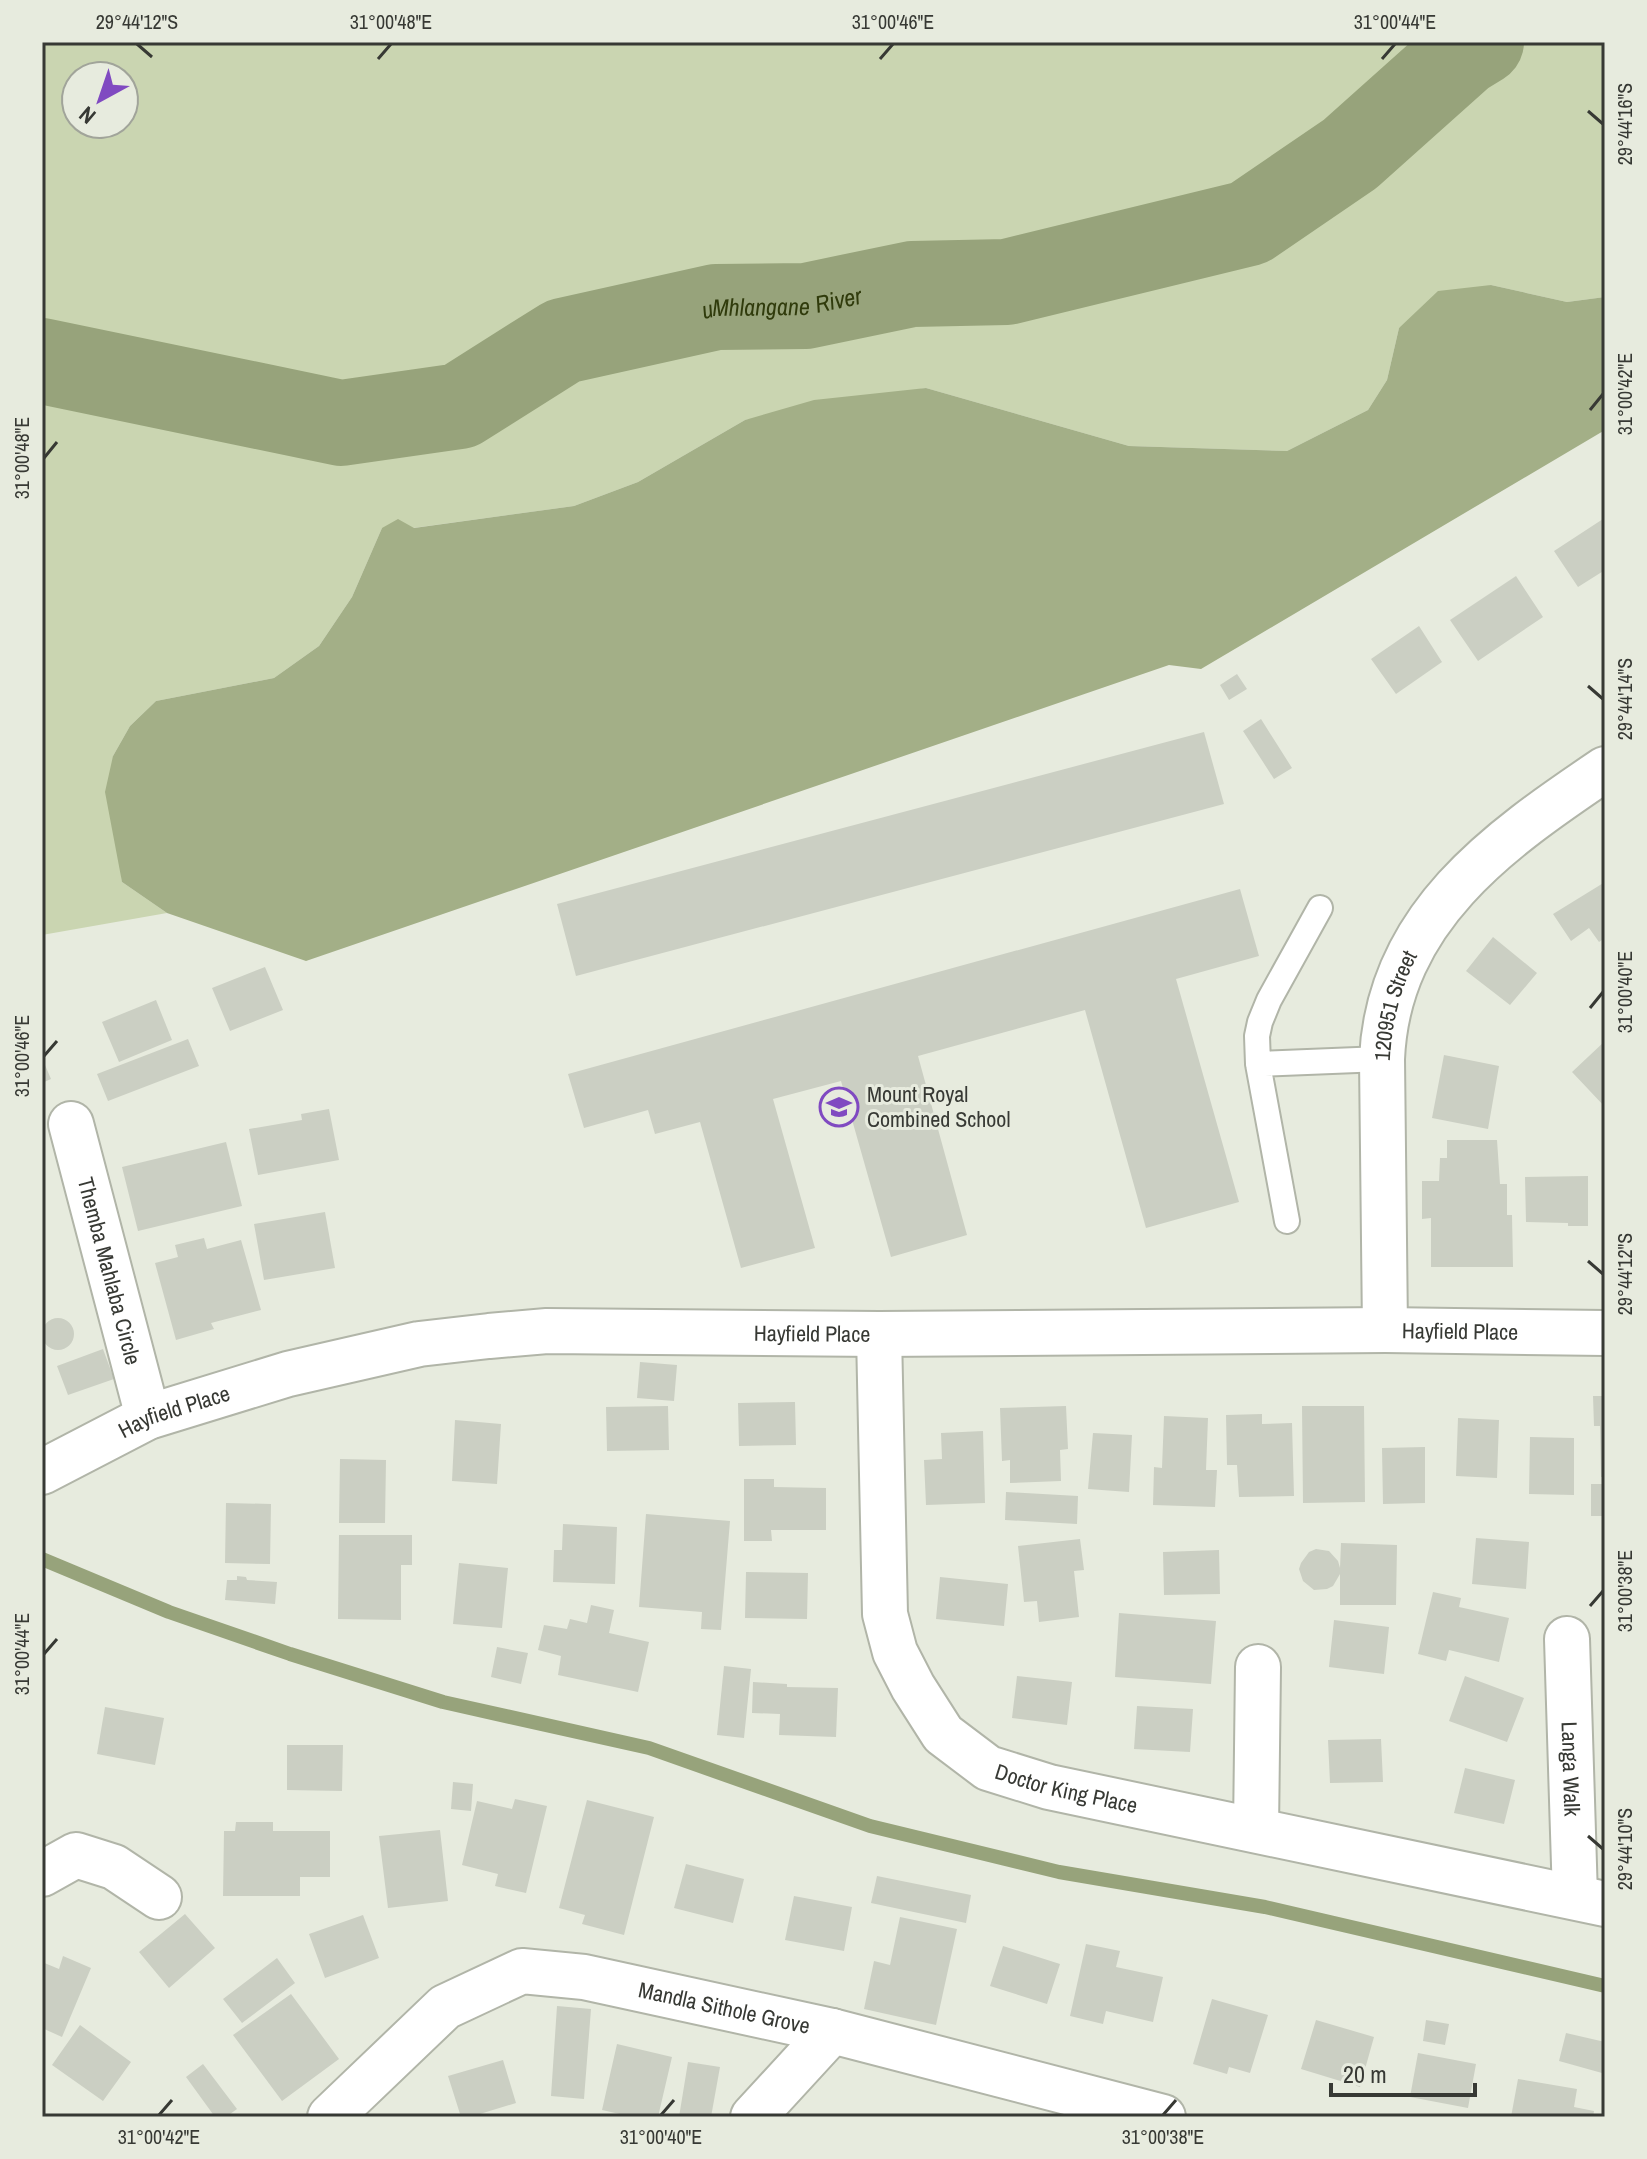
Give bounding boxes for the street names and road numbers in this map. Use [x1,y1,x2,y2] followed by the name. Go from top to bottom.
[1367,945,1424,1062] street label: 120951 Street
[71,1174,149,1368] street label: Themba Mahlaba Circle
[1402,1315,1518,1347] street label: Hayfield Place
[754,1318,870,1349] street label: Hayfield Place
[113,1378,233,1445] street label: Hayfield Place
[1555,1721,1588,1818] street label: Langa Walk
[991,1756,1140,1820] street label: Doctor King Place
[636,1974,813,2041] street label: Mandla Sithole Grove

